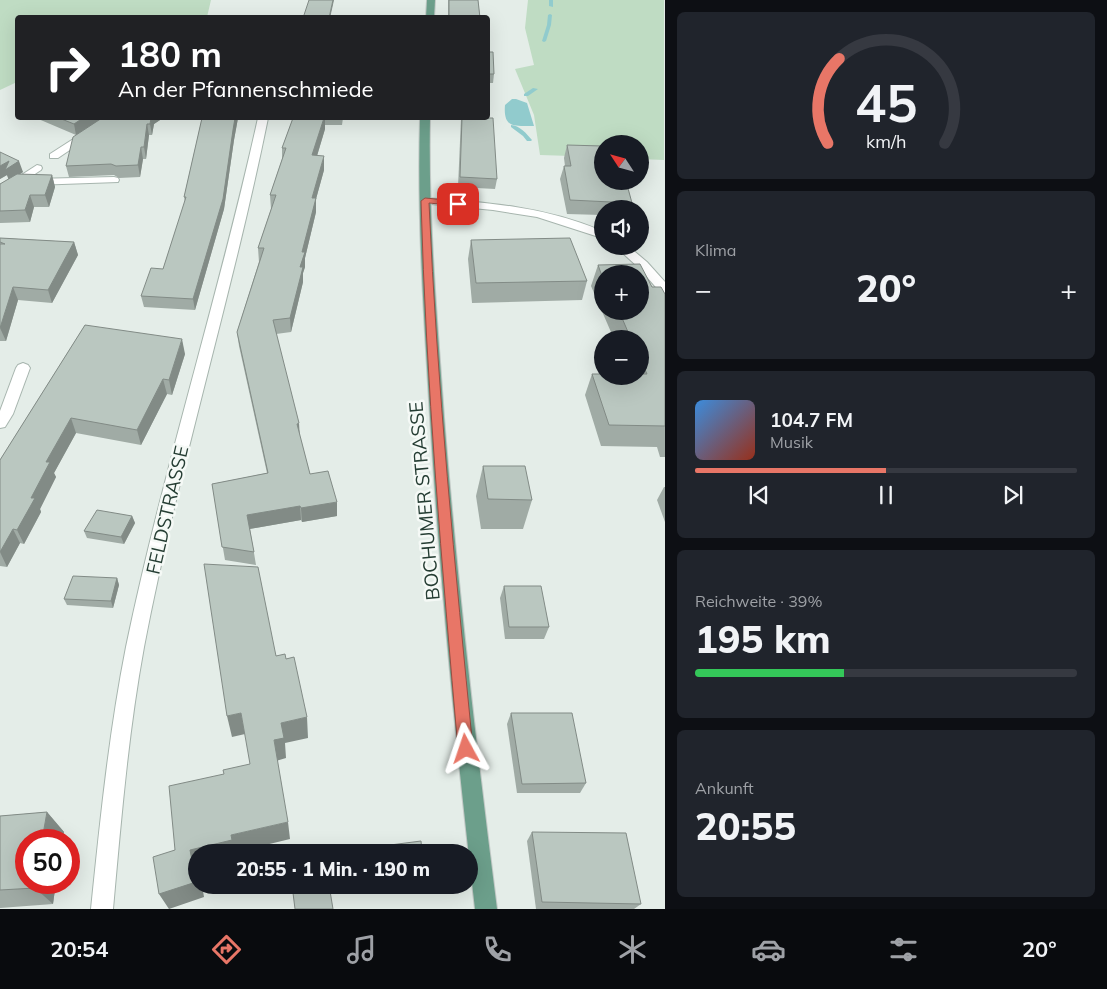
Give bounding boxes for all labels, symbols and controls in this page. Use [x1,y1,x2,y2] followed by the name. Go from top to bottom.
[118,32,222,76] text: 180 m
[35,35,100,100] icon: right
[855,70,917,135] text: 45
[118,75,374,103] text: An der Pfannenschmiede
[866,130,906,152] text: km/h
[594,135,649,190] north arrow
[594,135,649,385] map controls
[437,183,479,225] pin
[444,190,472,218] icon: arrive
[594,200,649,255] button: sound
[695,240,736,260] text: Klima
[856,264,916,312] text: 20°
[594,265,649,320] button: +
[695,272,712,307] text: −
[1060,272,1077,307] text: +
[594,330,649,385] button: −
[403,401,445,601] street label: BOCHUMER STRASSE
[770,408,853,432] text: 104.7 FM
[770,432,813,452] text: Musik
[141,443,193,577] street label: FELDSTRASSE
[745,481,773,509] icon: previous
[872,481,900,509] icon: pause
[999,481,1027,509] icon: next
[695,591,822,611] text: Reichweite · 39%
[695,615,831,663] text: 195 km
[439,722,491,774] position arrow
[695,778,754,798] text: Ankunft
[695,802,796,850] text: 20:55
[15,829,80,894] speed limit sign: 50
[236,857,430,881] text: 20:55 · 1 Min. · 190 m
[209,932,244,967] icon: directions
[344,932,379,967] icon: music
[480,932,515,967] icon: phone
[615,932,650,967] icon: climate
[751,932,786,967] icon: car
[886,932,921,967] icon: filters
[50,935,109,963] text: 20:54
[1022,935,1057,963] text: 20°

